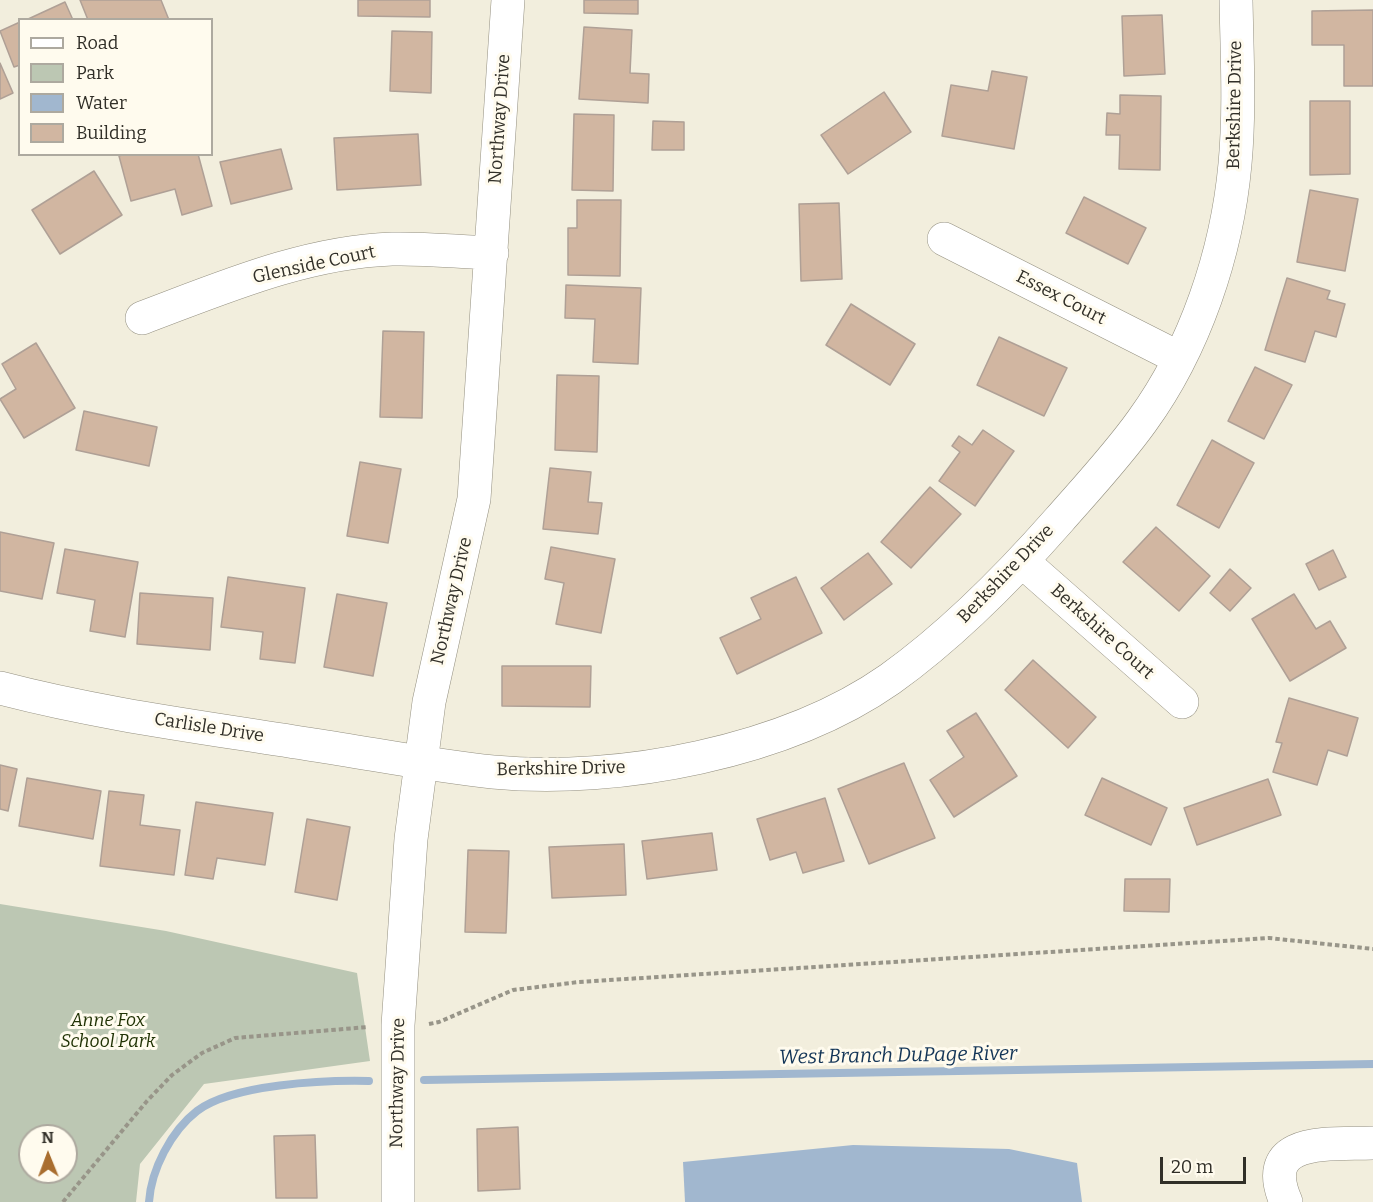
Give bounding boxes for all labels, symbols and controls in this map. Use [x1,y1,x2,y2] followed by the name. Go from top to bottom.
[18,18,213,156] legend
[76,32,118,54] text: Road
[1223,40,1247,170] street label: Berkshire Drive
[485,53,515,185] street label: Northway Drive
[76,62,114,84] text: Park
[76,92,127,114] text: Water
[76,122,147,144] text: Building
[251,241,377,289] street label: Glenside Court
[1012,266,1110,330] street label: Essex Court
[953,520,1059,628] street label: Berkshire Drive
[427,535,477,667] street label: Northway Drive
[1046,580,1158,684] street label: Berkshire Court
[153,709,265,747] street label: Carlisle Drive
[496,757,626,781] street label: Berkshire Drive
[60,1010,156,1052] park label: Anne Fox School Park
[386,1018,410,1148] street label: Northway Drive
[779,1042,1017,1070] water label: West Branch DuPage River
[18,1124,78,1184] north arrow
[41,1128,54,1147] text: N
[1163,1145,1248,1183] scale bar
[1171,1156,1213,1178] text: 20 m

